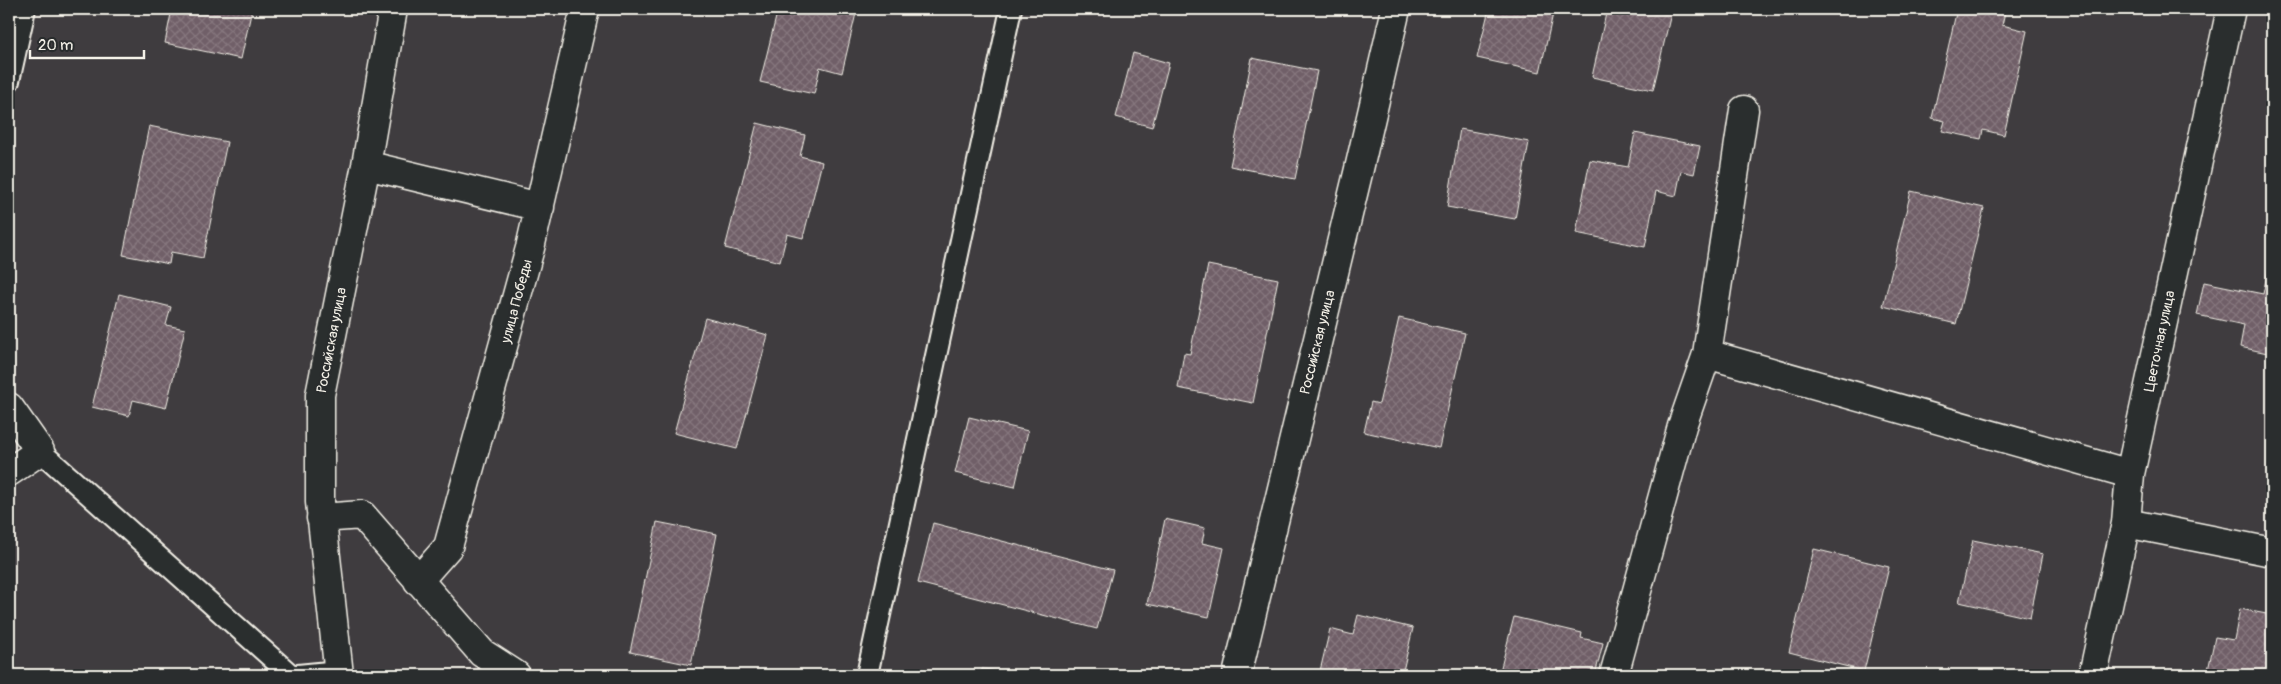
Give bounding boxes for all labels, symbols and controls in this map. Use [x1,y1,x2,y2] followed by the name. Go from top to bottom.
[30,28,144,60] scale bar
[38,36,73,55] text: 20 m
[497,257,536,346] street label: улица Победы
[313,286,350,394] street label: Российская улица
[1296,288,1339,396] street label: Российская улица
[2140,289,2179,393] street label: Цветочная улица

